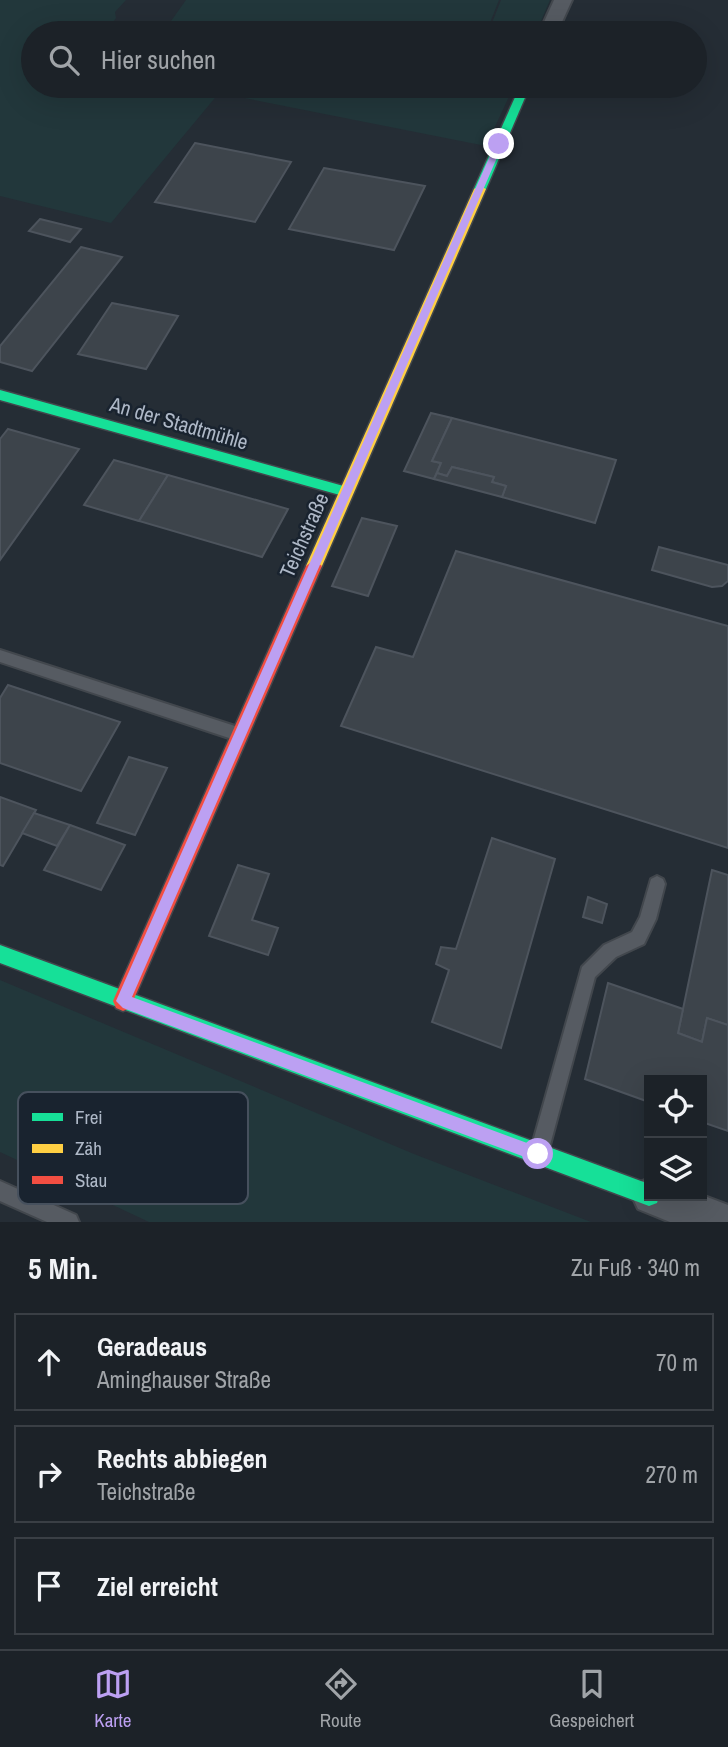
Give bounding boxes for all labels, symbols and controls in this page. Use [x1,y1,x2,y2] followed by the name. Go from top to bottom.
[21,21,707,98] search box
[45,41,83,79] icon: search
[101,42,216,77] text: Hier suchen
[483,128,514,159] route end
[105,389,252,457] street label: An der Stadtmühle
[272,488,336,582] street label: Teichstraße
[644,1075,707,1201] map controls
[644,1075,707,1138] button: locate
[18,1092,248,1204] legend
[75,1104,103,1130] text: Frei
[75,1135,102,1161] text: Zäh
[522,1138,553,1169] route start
[644,1138,707,1201] button: layers
[75,1167,107,1193] text: Stau
[28,1248,98,1288] text: 5 Min.
[571,1252,700,1283] text: Zu Fuß · 340 m
[97,1329,207,1364] text: Geradeaus
[30,1343,68,1381] icon: ahead
[656,1347,698,1378] text: 70 m
[97,1364,271,1395] text: Aminghauser Straße
[97,1441,268,1476] text: Rechts abbiegen
[30,1455,68,1493] icon: right
[646,1459,698,1490] text: 270 m
[97,1476,196,1507] text: Teichstraße
[30,1567,68,1605] icon: arrive
[97,1569,218,1604] text: Ziel erreicht
[94,1665,132,1733] tab: Karte
[320,1665,361,1733] tab: Route
[549,1665,634,1733] tab: Gespeichert

